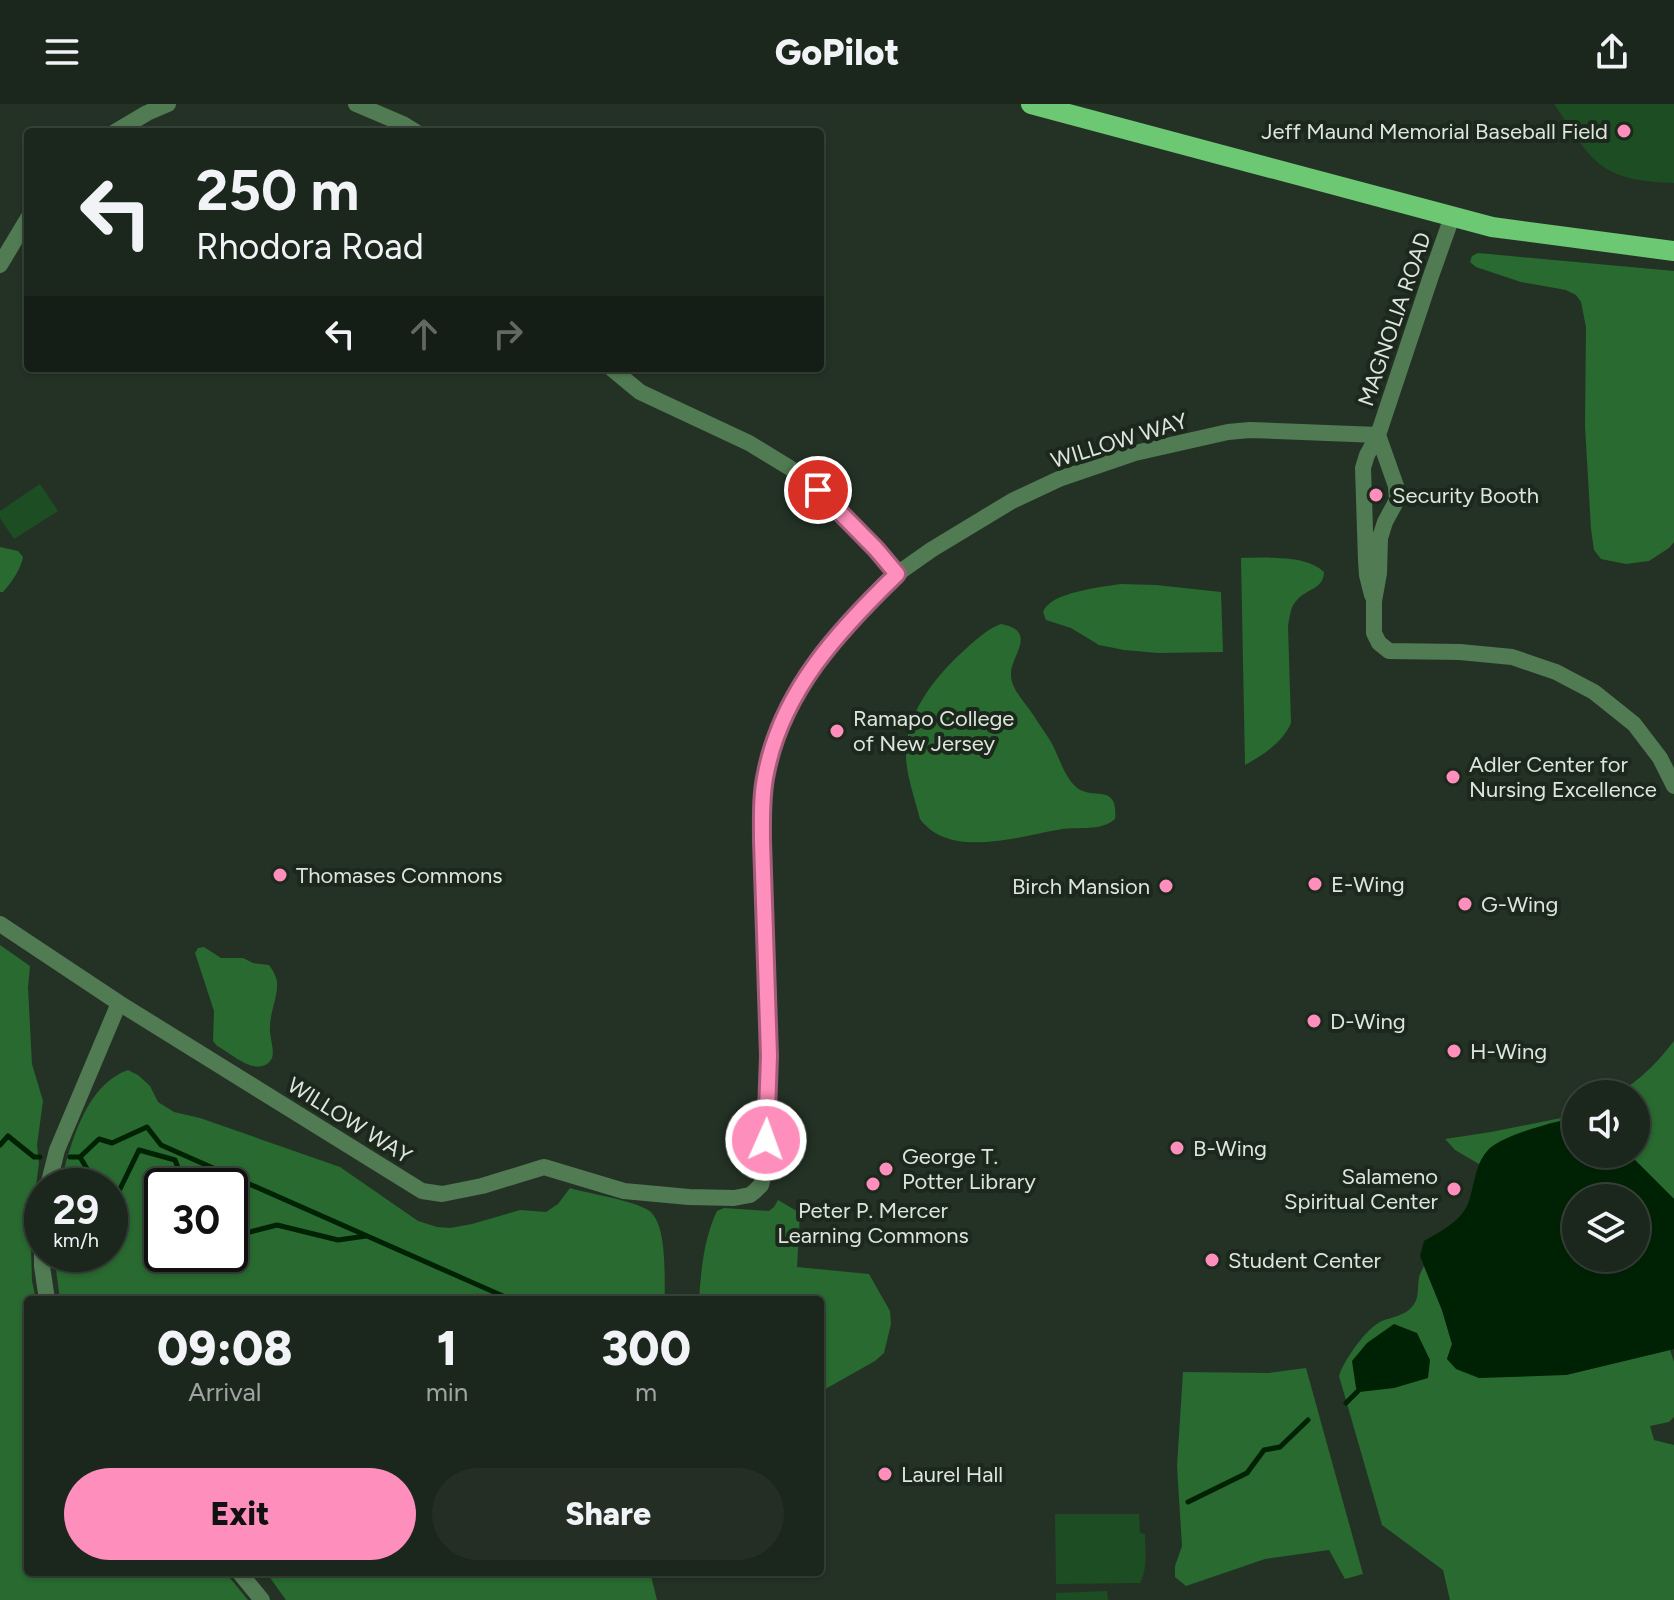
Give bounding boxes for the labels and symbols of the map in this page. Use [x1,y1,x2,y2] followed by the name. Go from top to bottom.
[1261,118,1608,145] place label: Jeff Maund Memorial Baseball Field
[1615,122,1633,140] marker: Jeff Maund Memorial Baseball Field
[1352,229,1437,410] street label: MAGNOLIA ROAD
[1048,407,1191,474] street label: WILLOW WAY
[784,456,852,524] pin
[1392,482,1539,509] place label: Security Booth
[1367,486,1385,504] marker: Security Booth
[853,705,1014,757] place label: Ramapo College of New Jersey
[828,722,846,740] marker: Ramapo College of New Jersey
[1469,751,1657,803] place label: Adler Center for Nursing Excellence
[1444,768,1462,786] marker: Adler Center for Nursing Excellence
[296,862,502,889] place label: Thomases Commons
[271,866,289,884] marker: Thomases Commons
[1331,871,1405,898] place label: E-Wing
[1012,873,1150,900] place label: Birch Mansion
[1306,875,1324,893] marker: E-Wing
[1157,877,1175,895] marker: Birch Mansion
[1481,891,1558,918] place label: G-Wing
[1456,895,1474,913] marker: G-Wing
[1330,1008,1406,1035] place label: D-Wing
[1305,1012,1323,1030] marker: D-Wing
[1470,1038,1547,1065] place label: H-Wing
[1445,1042,1463,1060] marker: H-Wing
[283,1072,417,1170] street label: WILLOW WAY
[724,1098,808,1182] position arrow
[1193,1135,1267,1162] place label: B-Wing
[1168,1139,1186,1157] marker: B-Wing
[902,1143,1036,1195] place label: George T. Potter Library
[877,1160,895,1178] marker: George T. Potter Library
[1284,1163,1439,1215] place label: Salameno Spiritual Center
[144,1168,248,1272] speed limit sign: 30
[864,1175,882,1193] marker: Peter P. Mercer Learning Commons
[1445,1180,1463,1198] marker: Salameno Spiritual Center
[777,1197,969,1249] place label: Peter P. Mercer Learning Commons
[1228,1247,1381,1274] place label: Student Center
[1203,1251,1221,1269] marker: Student Center
[901,1461,1003,1488] place label: Laurel Hall
[876,1465,894,1483] marker: Laurel Hall

